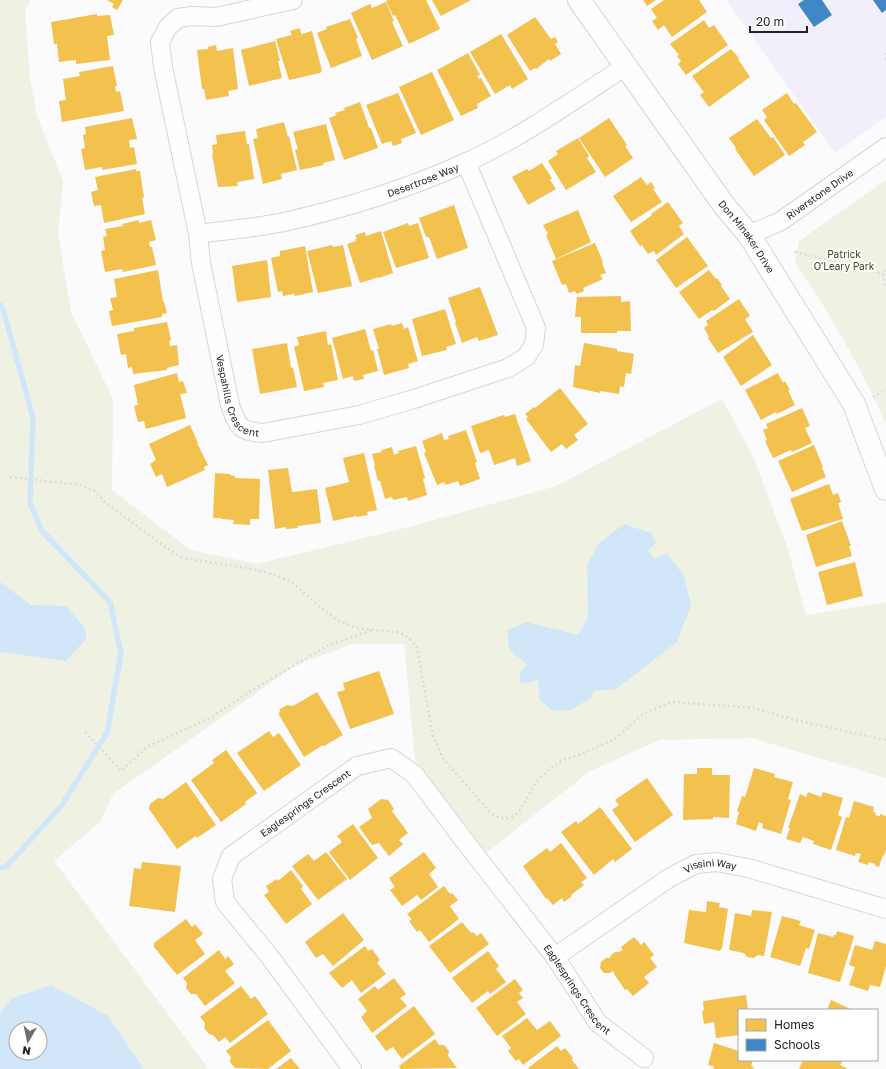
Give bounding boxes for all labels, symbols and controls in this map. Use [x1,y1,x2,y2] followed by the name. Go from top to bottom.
[750,8,807,34] scale bar
[756,14,784,29] text: 20 m
[385,160,461,199] street label: Desertrose Way
[784,166,855,222] street label: Riverstone Drive
[716,198,777,275] street label: Don Minaker Drive
[814,248,875,272] park label: Patrick O'Leary Park
[214,354,260,439] street label: Vespahills Crescent
[258,767,353,839] street label: Eaglesprings Crescent
[681,856,738,875] street label: Vissini Way
[541,942,613,1037] street label: Eaglesprings Crescent
[738,1009,878,1061] legend
[774,1017,814,1032] text: Homes
[8,1021,48,1061] north arrow
[774,1037,820,1052] text: Schools
[21,1044,32,1058] text: N

